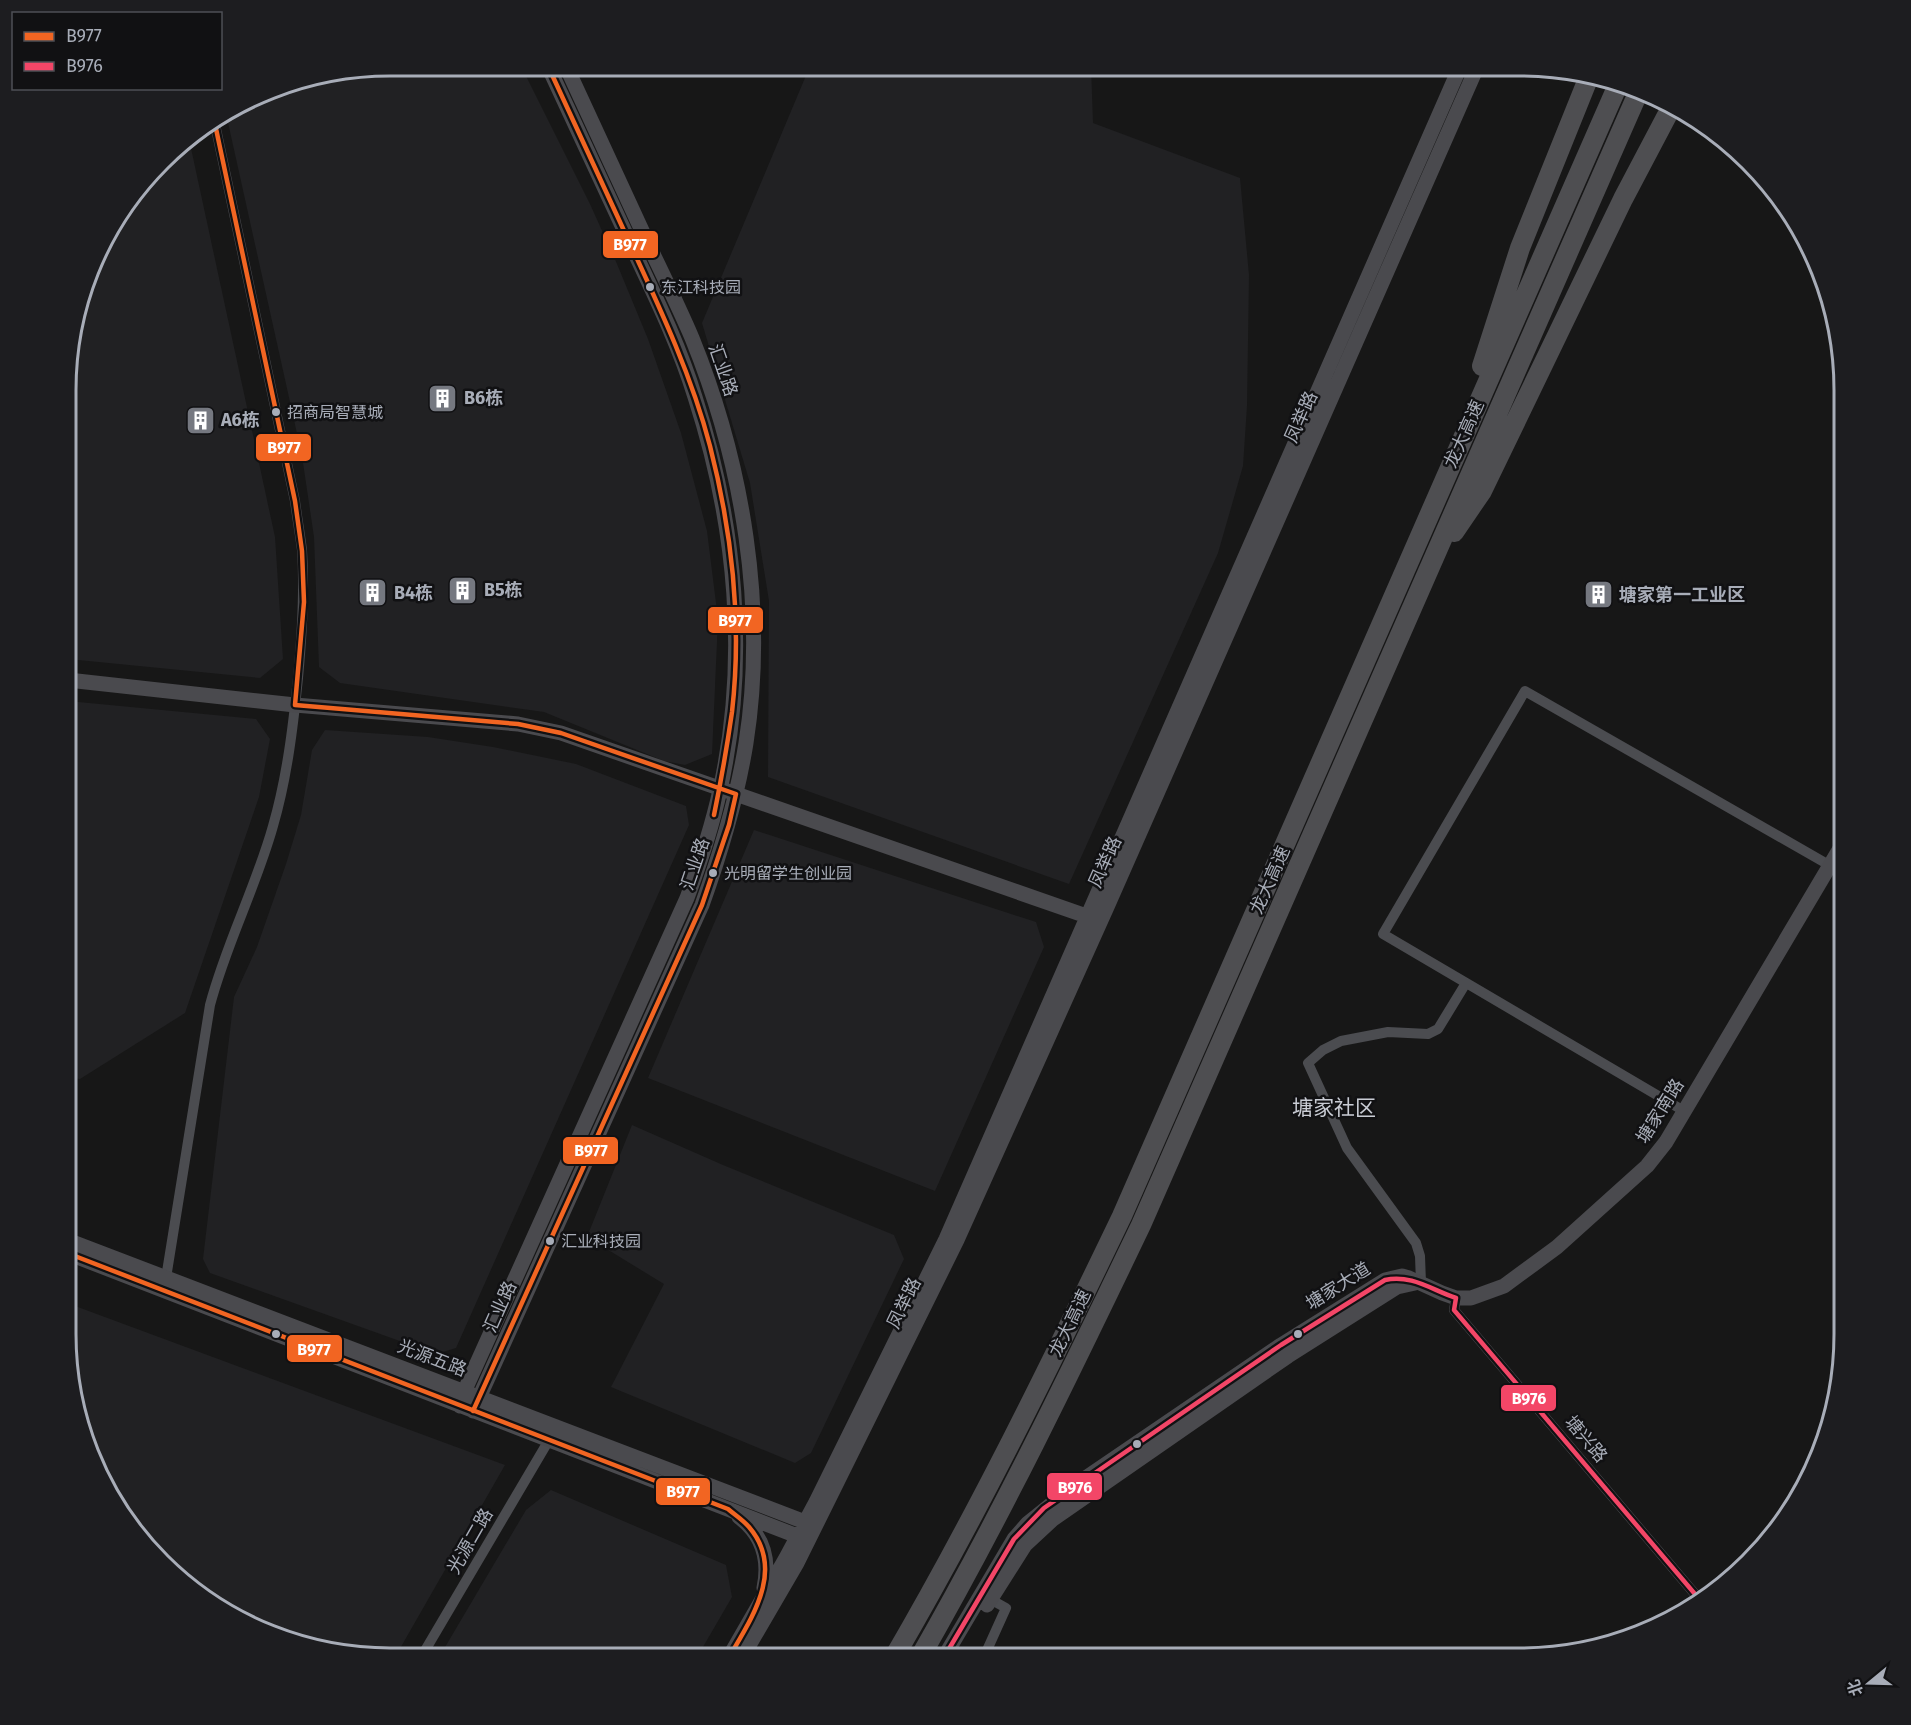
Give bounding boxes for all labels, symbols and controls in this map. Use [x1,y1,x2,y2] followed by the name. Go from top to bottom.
[12,12,222,90] legend
[66,25,102,47] text: B977
[66,55,103,77] text: B976
[602,230,659,259] line badge: B977
[613,235,647,254] text: B977
[661,278,741,297] place label: 东江科技园
[644,281,656,293] marker: 东江科技园
[704,341,742,399] street label: 汇业路
[427,382,459,414] building icon: B6栋
[464,387,503,409] place label: B6栋
[1280,388,1322,446] street label: 凤举路
[1439,397,1489,471] street label: 龙大高速
[287,403,383,422] place label: 招商局智慧城
[184,404,216,436] building icon: A6栋
[270,406,282,418] marker: 招商局智慧城
[220,409,260,431] place label: A6栋
[255,433,312,462] line badge: B977
[267,438,301,457] text: B977
[447,574,479,606] building icon: B5栋
[357,577,389,609] building icon: B4栋
[484,579,523,601] place label: B5栋
[1582,579,1614,611] building icon: 塘家第一工业区
[394,582,433,604] place label: B4栋
[1619,584,1745,606] place label: 塘家第一工业区
[707,606,764,634] line badge: B977
[718,611,752,630] text: B977
[1084,833,1126,891] street label: 凤举路
[676,835,714,893] street label: 汇业路
[1245,843,1295,917] street label: 龙大高速
[724,864,852,883] place label: 光明留学生创业园
[707,867,719,879] marker: 光明留学生创业园
[1632,1075,1688,1147] street label: 塘家南路
[1292,1095,1376,1121] district label: 塘家社区
[562,1136,619,1165] line badge: B977
[574,1141,608,1160] text: B977
[561,1232,641,1251] place label: 汇业科技园
[544,1235,556,1247] marker: 汇业科技园
[1302,1258,1374,1314] street label: 塘家大道
[882,1274,926,1332] street label: 凤举路
[479,1278,521,1336] street label: 汇业路
[1044,1286,1096,1360] street label: 龙大高速
[270,1328,282,1340] unlabelled marker
[1292,1328,1304,1340] unlabelled marker
[286,1334,343,1363] line badge: B977
[394,1335,470,1381] street label: 光源五路
[297,1340,331,1359] text: B977
[1500,1384,1557,1412] line badge: B976
[1512,1389,1546,1408] text: B976
[1560,1411,1612,1467] street label: 塘兴路
[1131,1438,1143,1450] unlabelled marker
[1046,1472,1103,1501] line badge: B976
[655,1477,711,1506] line badge: B977
[1058,1478,1092,1497] text: B976
[666,1482,700,1501] text: B977
[442,1504,498,1578] street label: 光源二路
[1839,1653,1899,1713] north arrow
[1844,1677,1867,1698] text: 北

